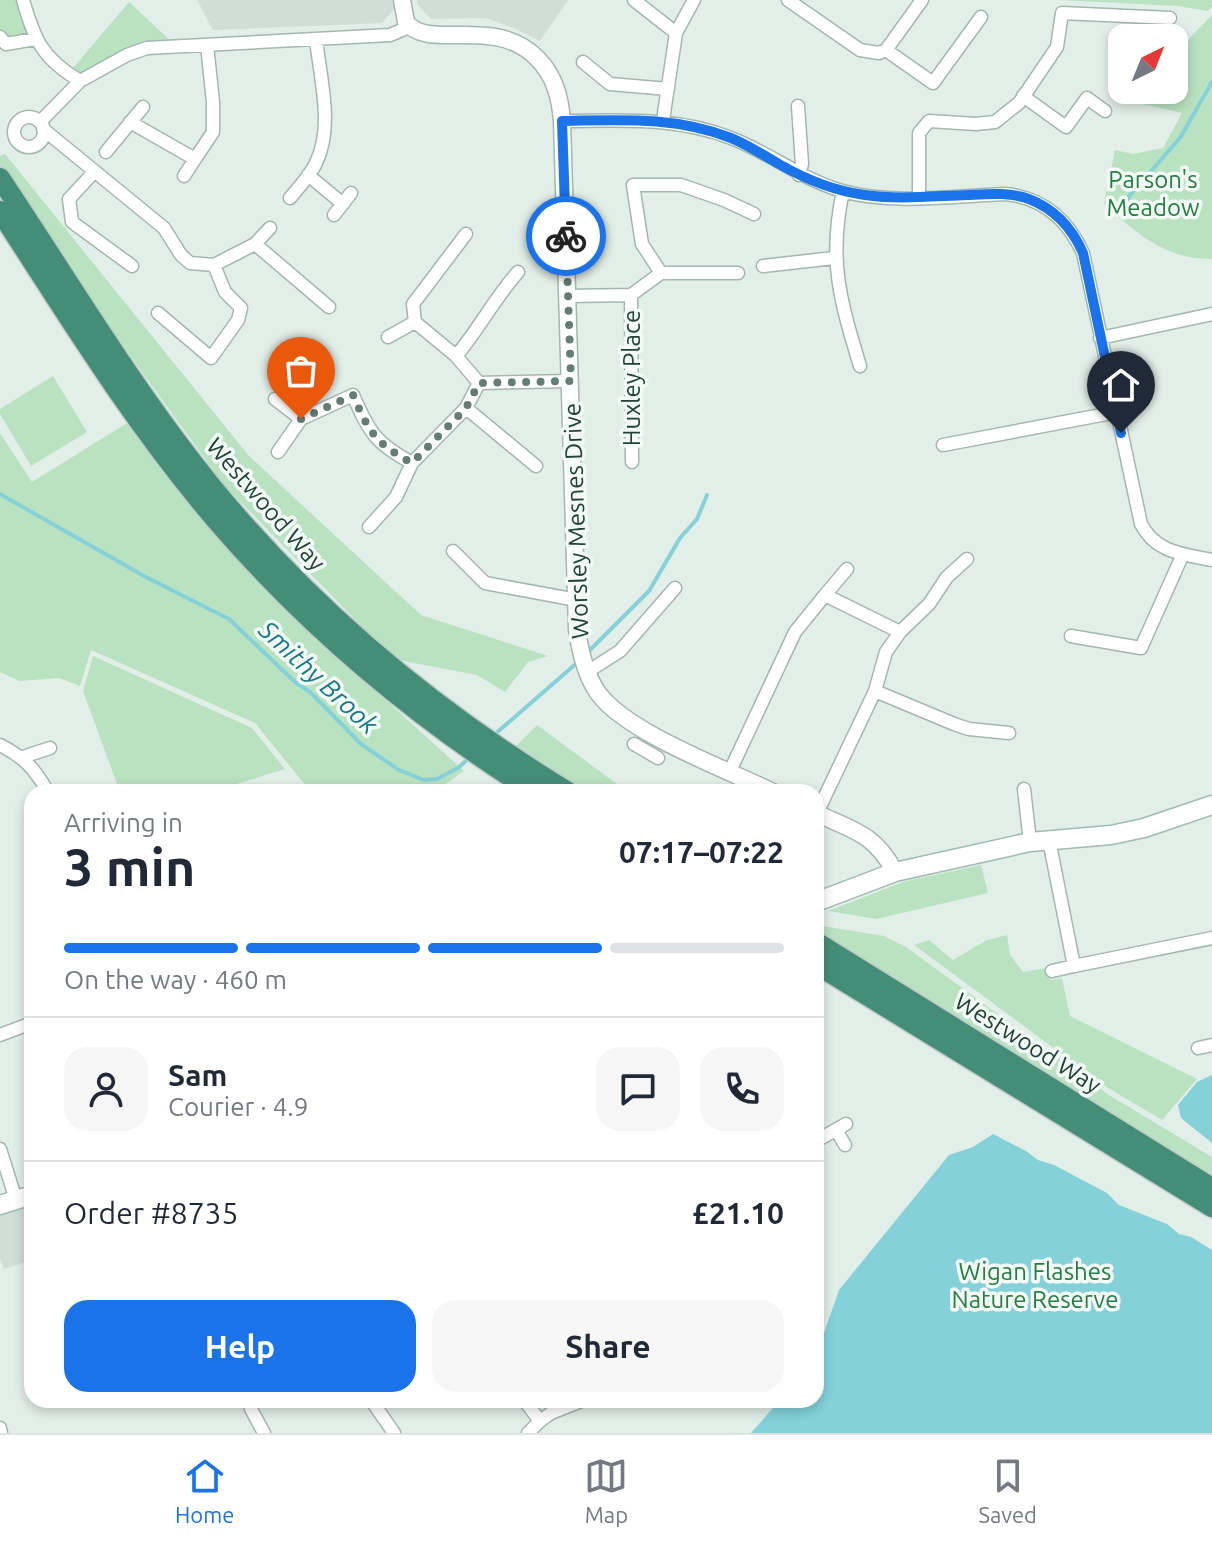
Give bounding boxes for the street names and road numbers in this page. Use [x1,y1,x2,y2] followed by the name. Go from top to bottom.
[618,310,645,446] street label: Huxley Place
[558,403,594,639] street label: Worsley Mesnes Drive
[201,432,331,576] street label: Westwood Way
[950,987,1106,1099] street label: Westwood Way

